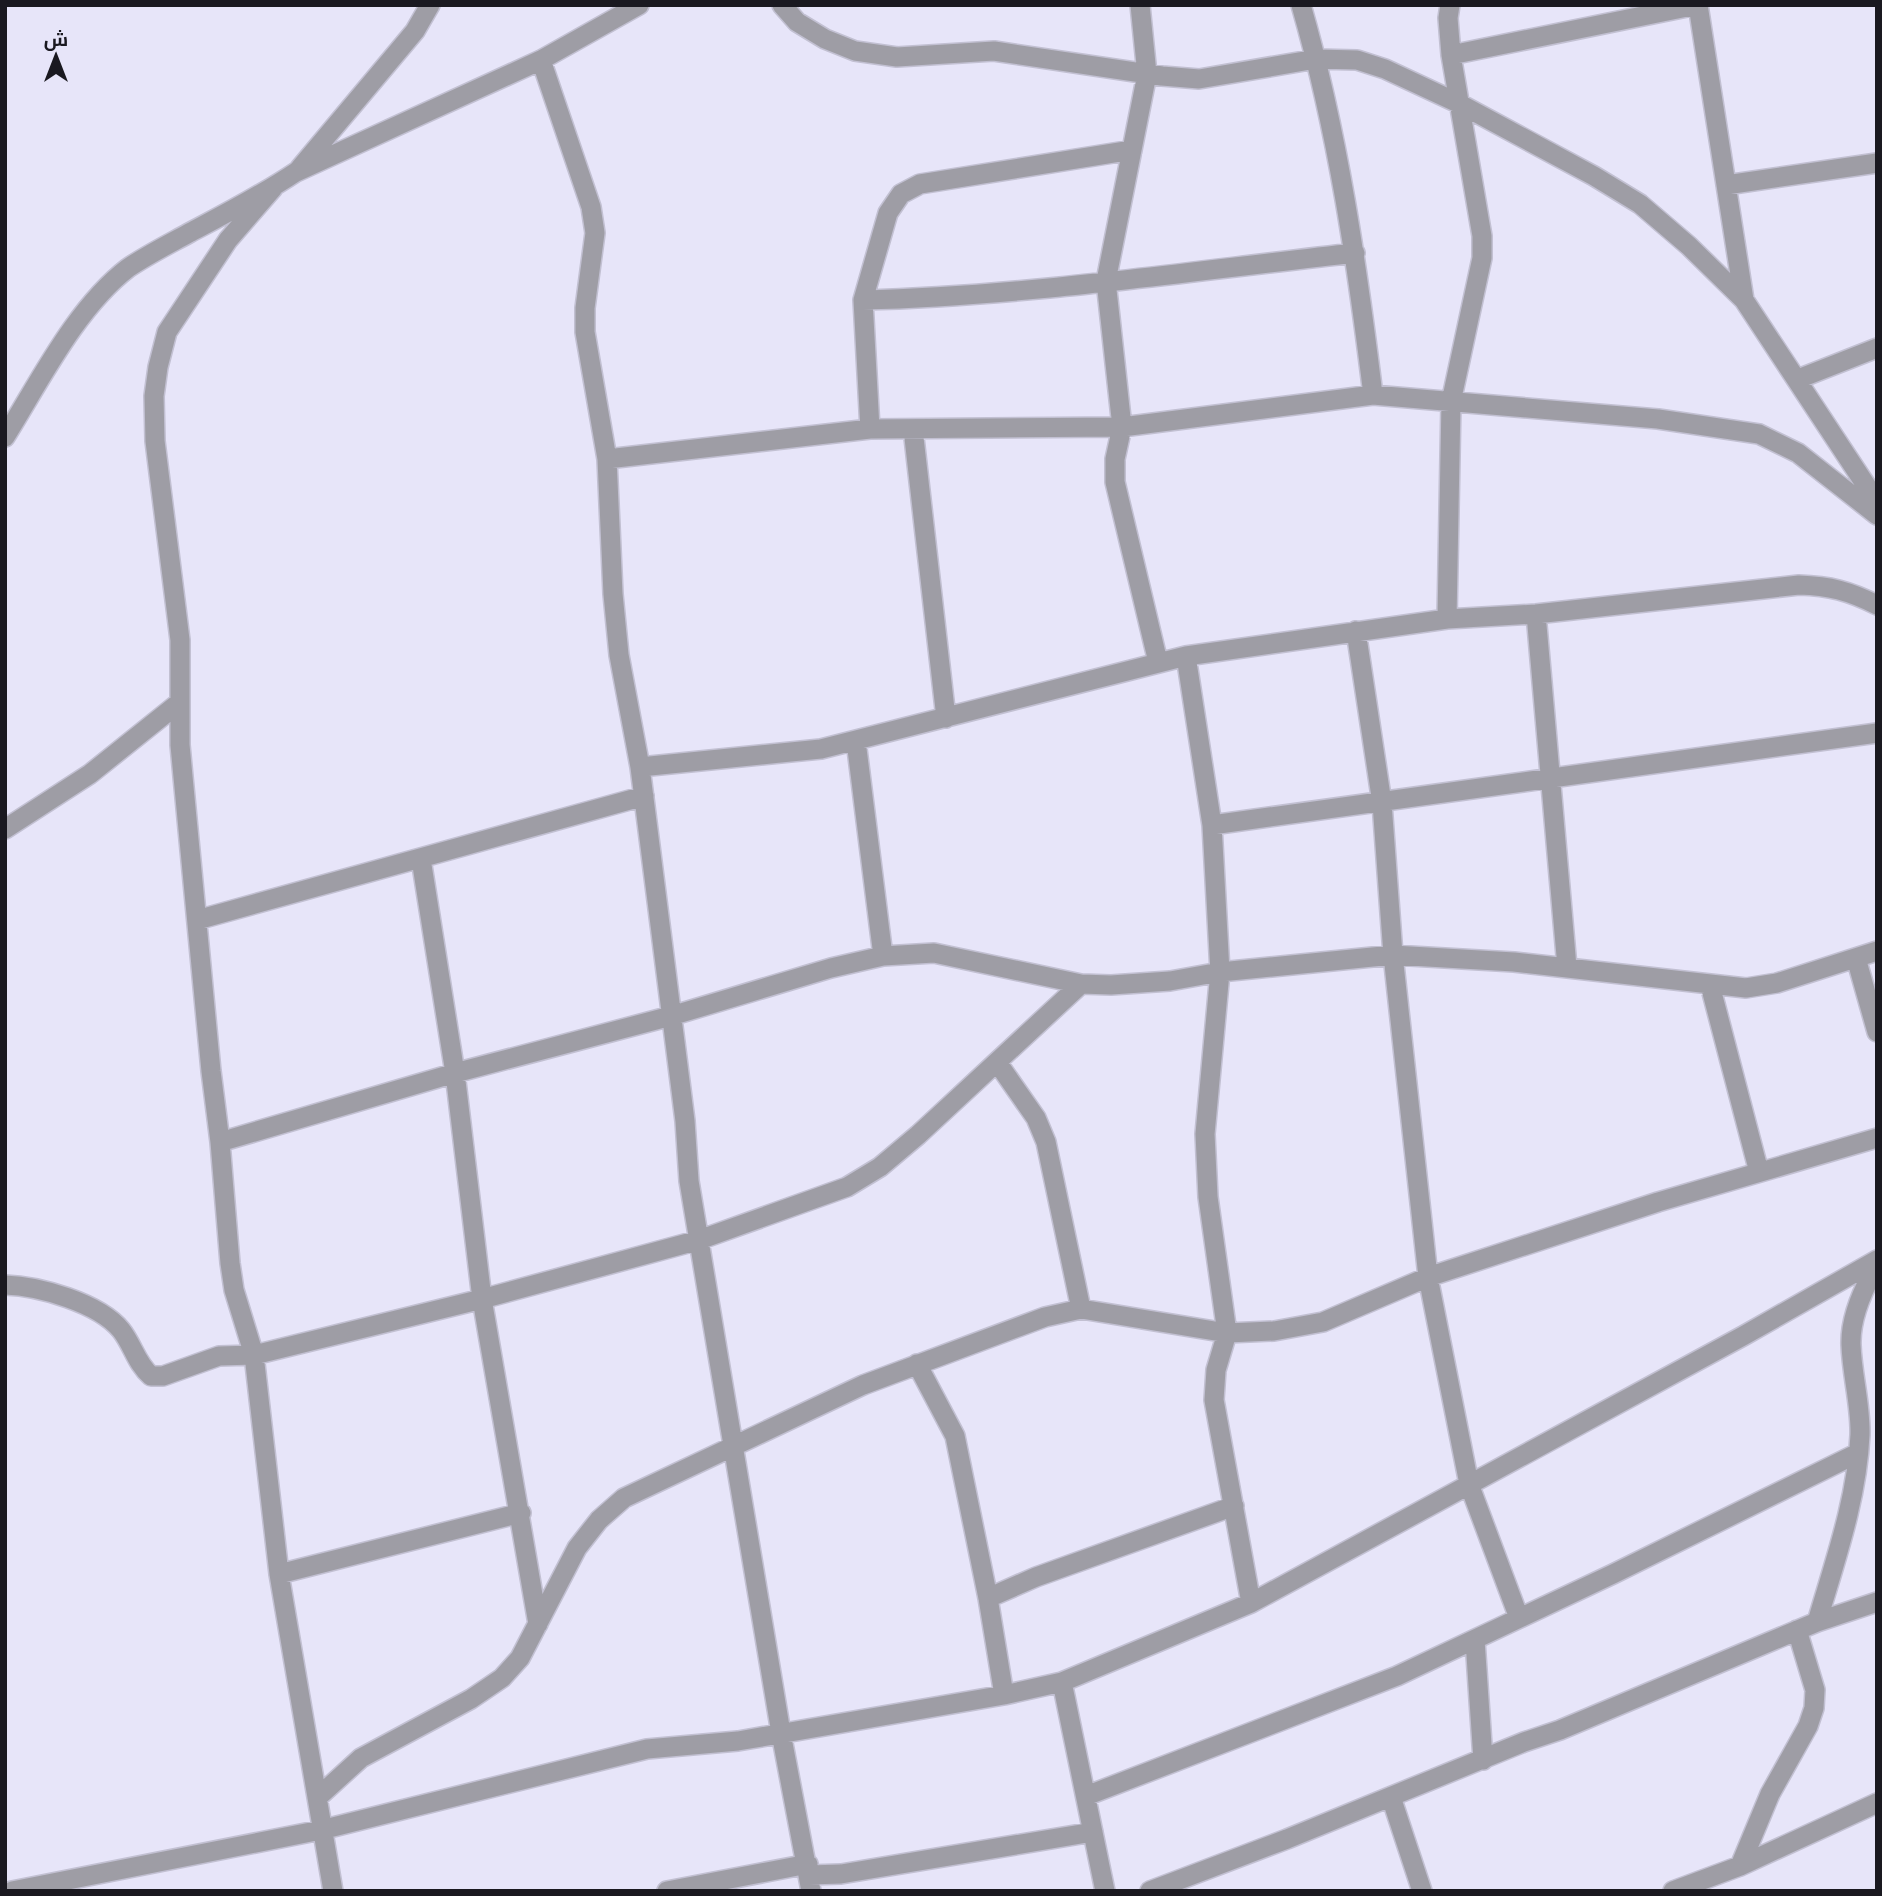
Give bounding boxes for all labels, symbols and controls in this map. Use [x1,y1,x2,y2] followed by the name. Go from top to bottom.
[21,21,91,91] north arrow
[44,28,68,51] text: ش

